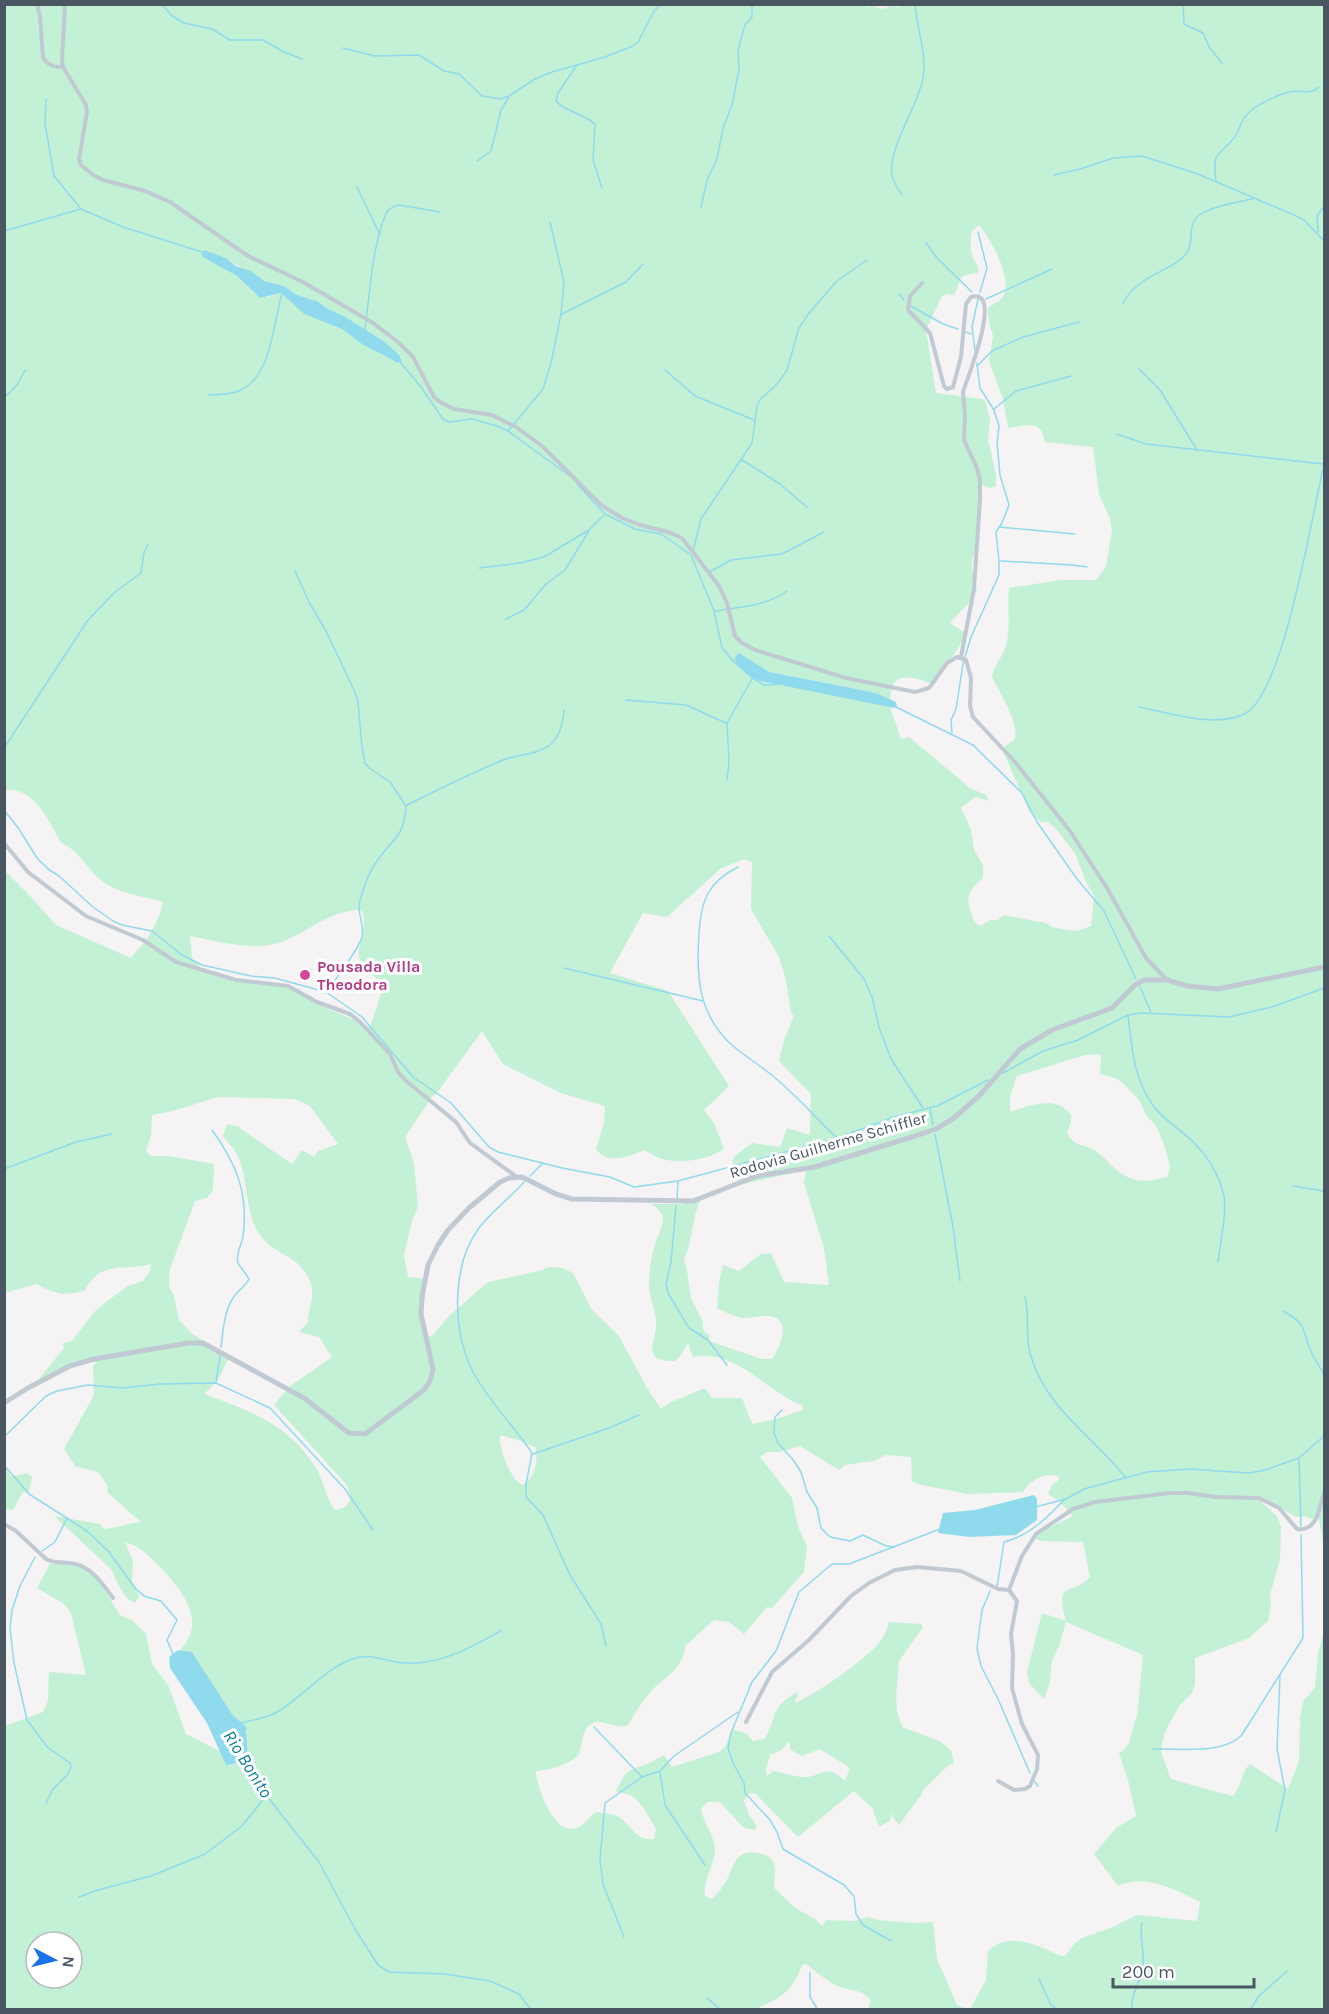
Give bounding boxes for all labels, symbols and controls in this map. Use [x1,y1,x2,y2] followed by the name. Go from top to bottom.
[317,957,420,994] place label: Pousada Villa Theodora
[298,968,312,982] marker: Pousada Villa Theodora
[727,1108,929,1182] street label: Rodovia Guilherme Schiffler
[219,1726,278,1802] water label: Rio Bonito
[24,1930,84,1990] north arrow
[1113,1951,1254,1989] scale bar
[58,1955,79,1969] text: N
[1122,1961,1175,1983] text: 200 m

